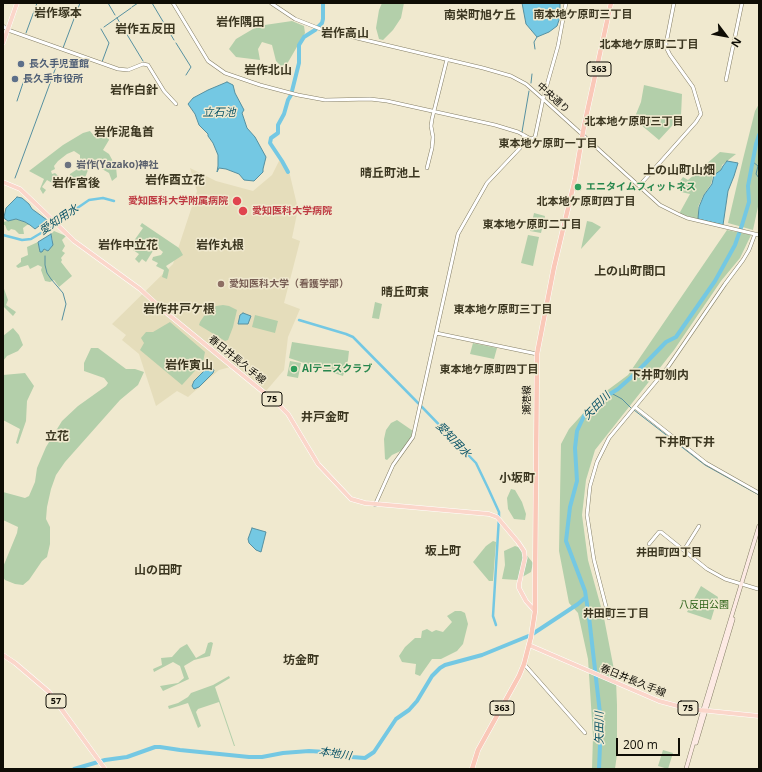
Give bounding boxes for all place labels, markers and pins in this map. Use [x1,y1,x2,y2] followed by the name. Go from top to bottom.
[29,58,89,70] place label: 長久手児童館
[16,59,26,69] marker: 長久手児童館
[23,73,83,85] place label: 長久手市役所
[10,74,20,84] marker: 長久手市役所
[76,159,158,171] place label: 岩作(Yazako)神社
[63,160,73,170] marker: 岩作(Yazako)神社
[586,181,696,193] place label: エニタイムフィットネス
[573,182,583,192] marker: エニタイムフィットネス
[128,195,228,207] place label: 愛知医科大学附属病院
[231,195,243,207] marker: 愛知医科大学附属病院
[237,205,249,217] marker: 愛知医科大学病院
[252,205,332,217] place label: 愛知医科大学病院
[229,278,349,290] place label: 愛知医科大学（看護学部）
[216,279,226,289] marker: 愛知医科大学（看護学部）
[302,363,372,375] place label: AIテニスクラブ
[289,364,299,374] marker: AIテニスクラブ

